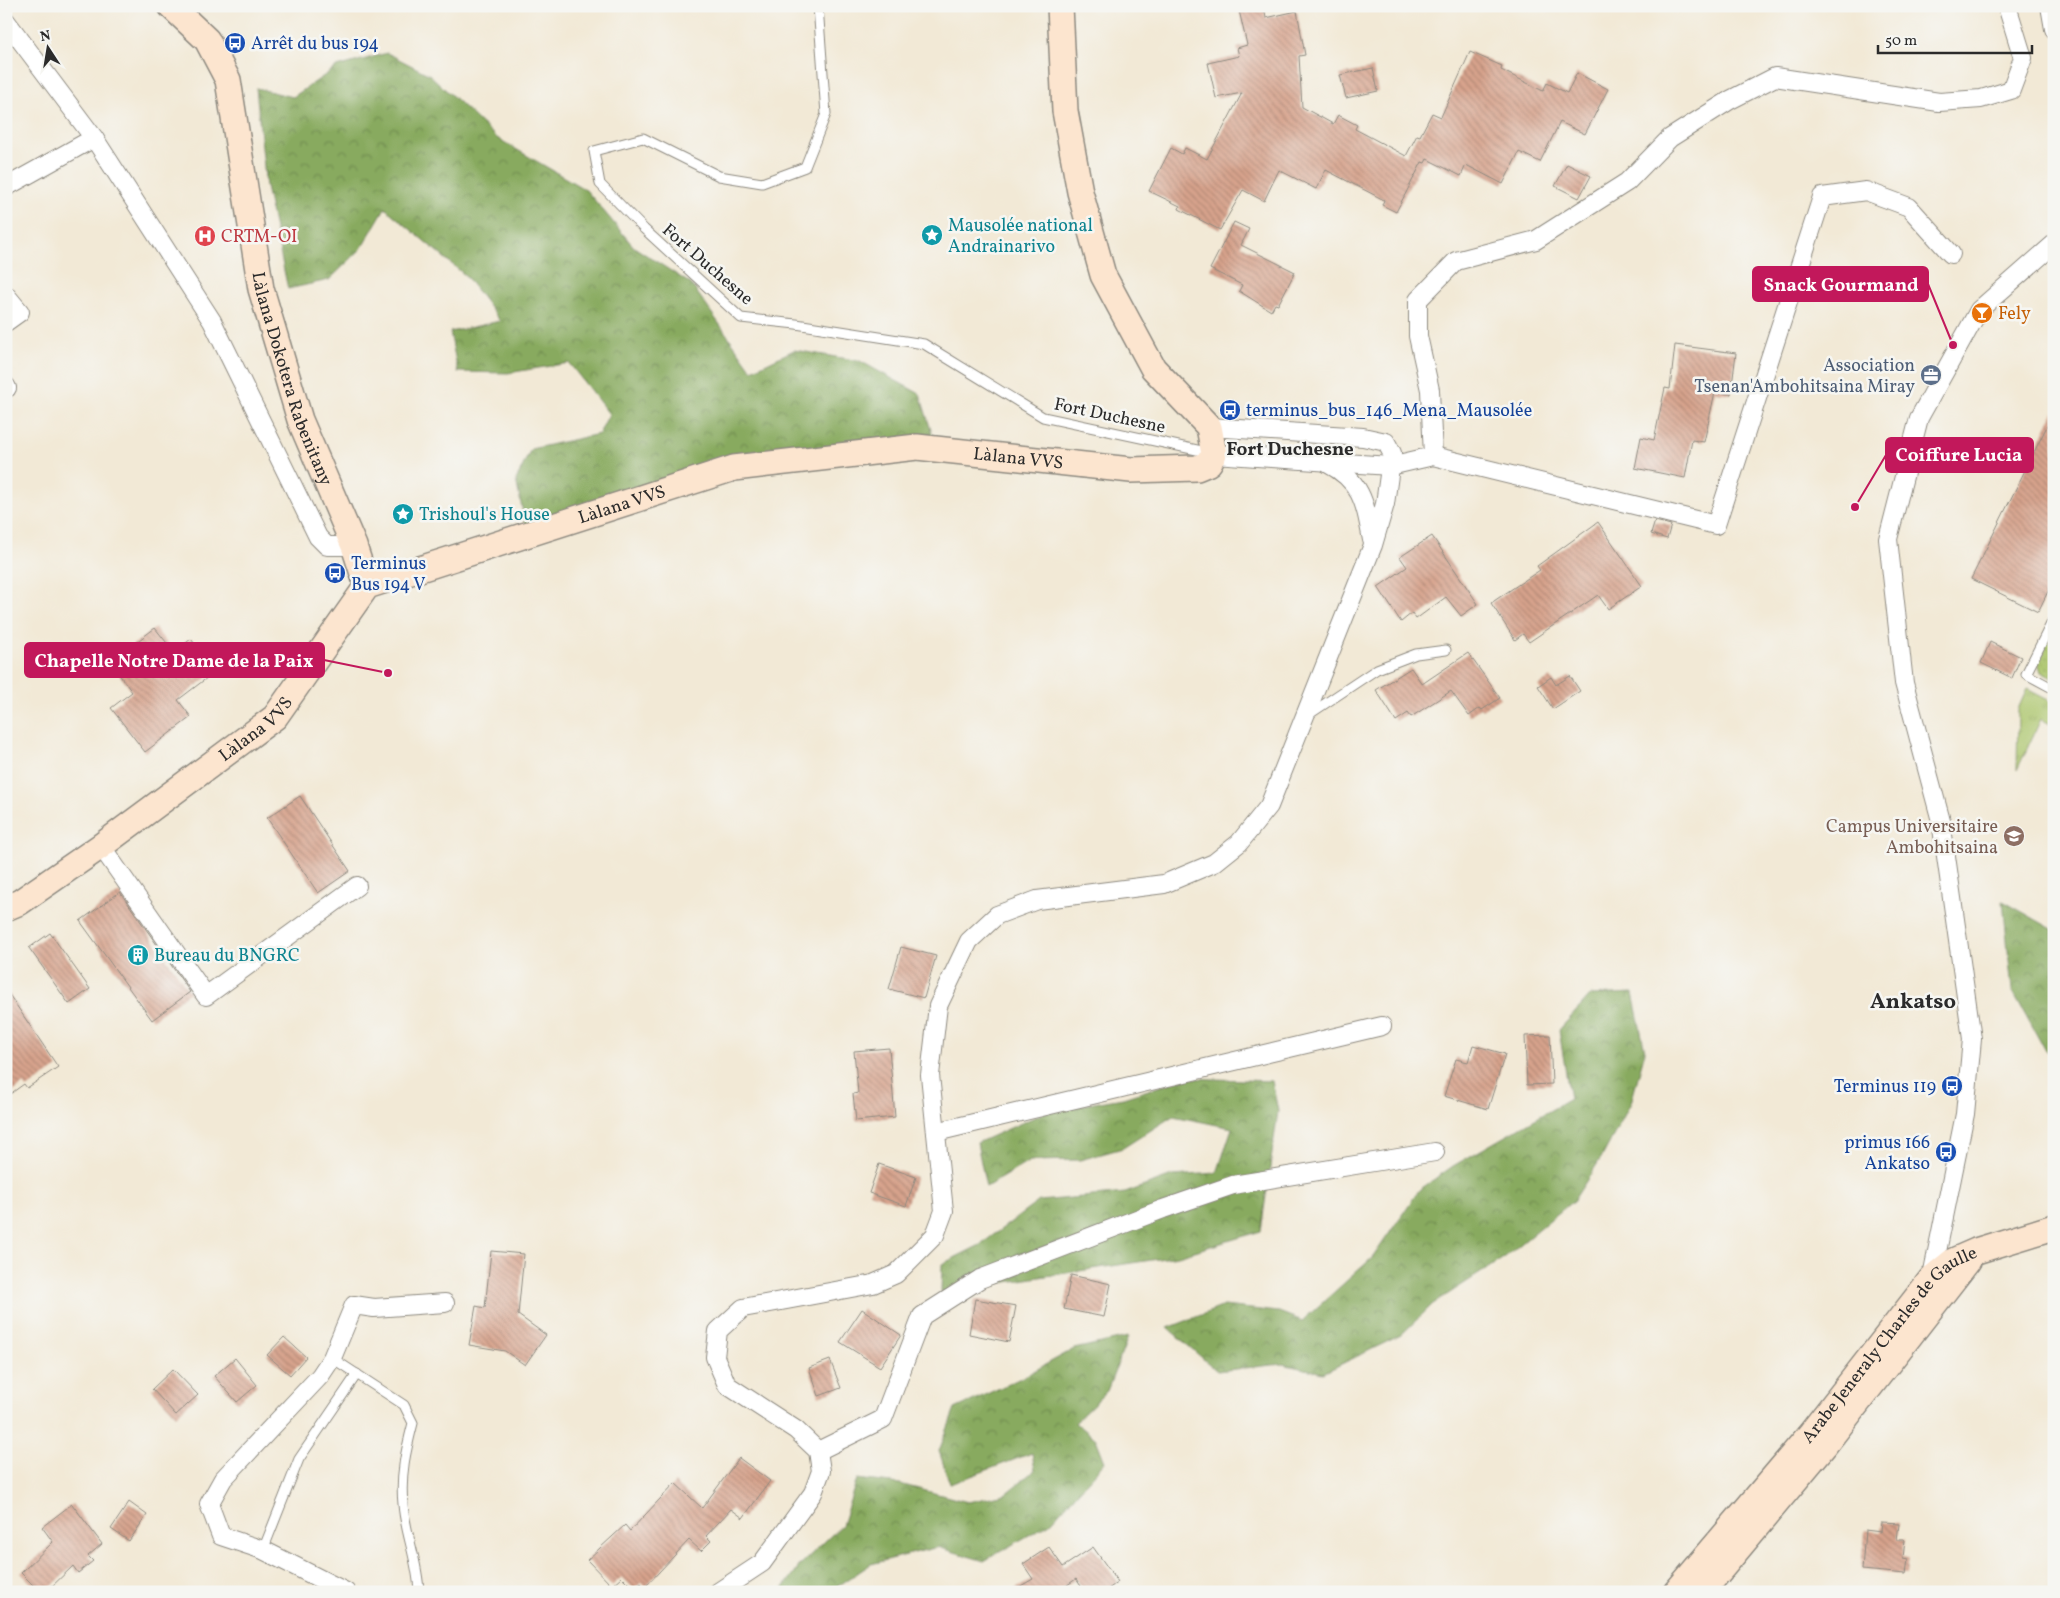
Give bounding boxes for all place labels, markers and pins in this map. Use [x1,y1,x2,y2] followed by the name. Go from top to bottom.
[223,31,247,55] bus stop icon: Arrêt du bus 194
[251,32,379,57] place label: Arrêt du bus 194
[948,214,1093,260] place label: Mausolée national Andrainarivo
[920,223,944,247] place icon: Mausolée national Andrainarivo
[193,224,217,248] hospital icon: CRTM-OI
[221,225,297,250] place label: CRTM-OI
[1753,267,1928,301] callout: Snack Gourmand
[1970,301,1994,325] bar icon: Fely
[1998,302,2031,327] place label: Fely
[1694,354,1915,400] place label: Association Tsenan'Ambohitsaina Miray
[1919,363,1943,387] office icon: Association Tsenan'Ambohitsaina Miray
[1218,398,1242,422] bus stop icon: terminus_bus_146_Mena_Mausolée
[1246,399,1532,424] place label: terminus_bus_146_Mena_Mausolée
[1886,438,2033,472] callout: Coiffure Lucia
[391,502,415,526] place icon: Trishoul's House
[419,503,550,528] place label: Trishoul's House
[351,552,426,598] place label: Terminus Bus 194 V
[323,561,347,585] bus stop icon: Terminus Bus 194 V
[25,643,324,677] callout: Chapelle Notre Dame de la Paix
[1826,815,1998,861] place label: Campus Universitaire Ambohitsaina
[2002,824,2026,848] school or university icon: Campus Universitaire Ambohitsaina
[126,943,150,967] building icon: Bureau du BNGRC
[154,944,300,969] place label: Bureau du BNGRC
[1940,1074,1964,1098] bus stop icon: Terminus 119
[1834,1075,1936,1100] place label: Terminus 119
[1844,1131,1930,1177] place label: primus 166 Ankatso
[1934,1140,1958,1164] bus stop icon: primus 166 Ankatso

